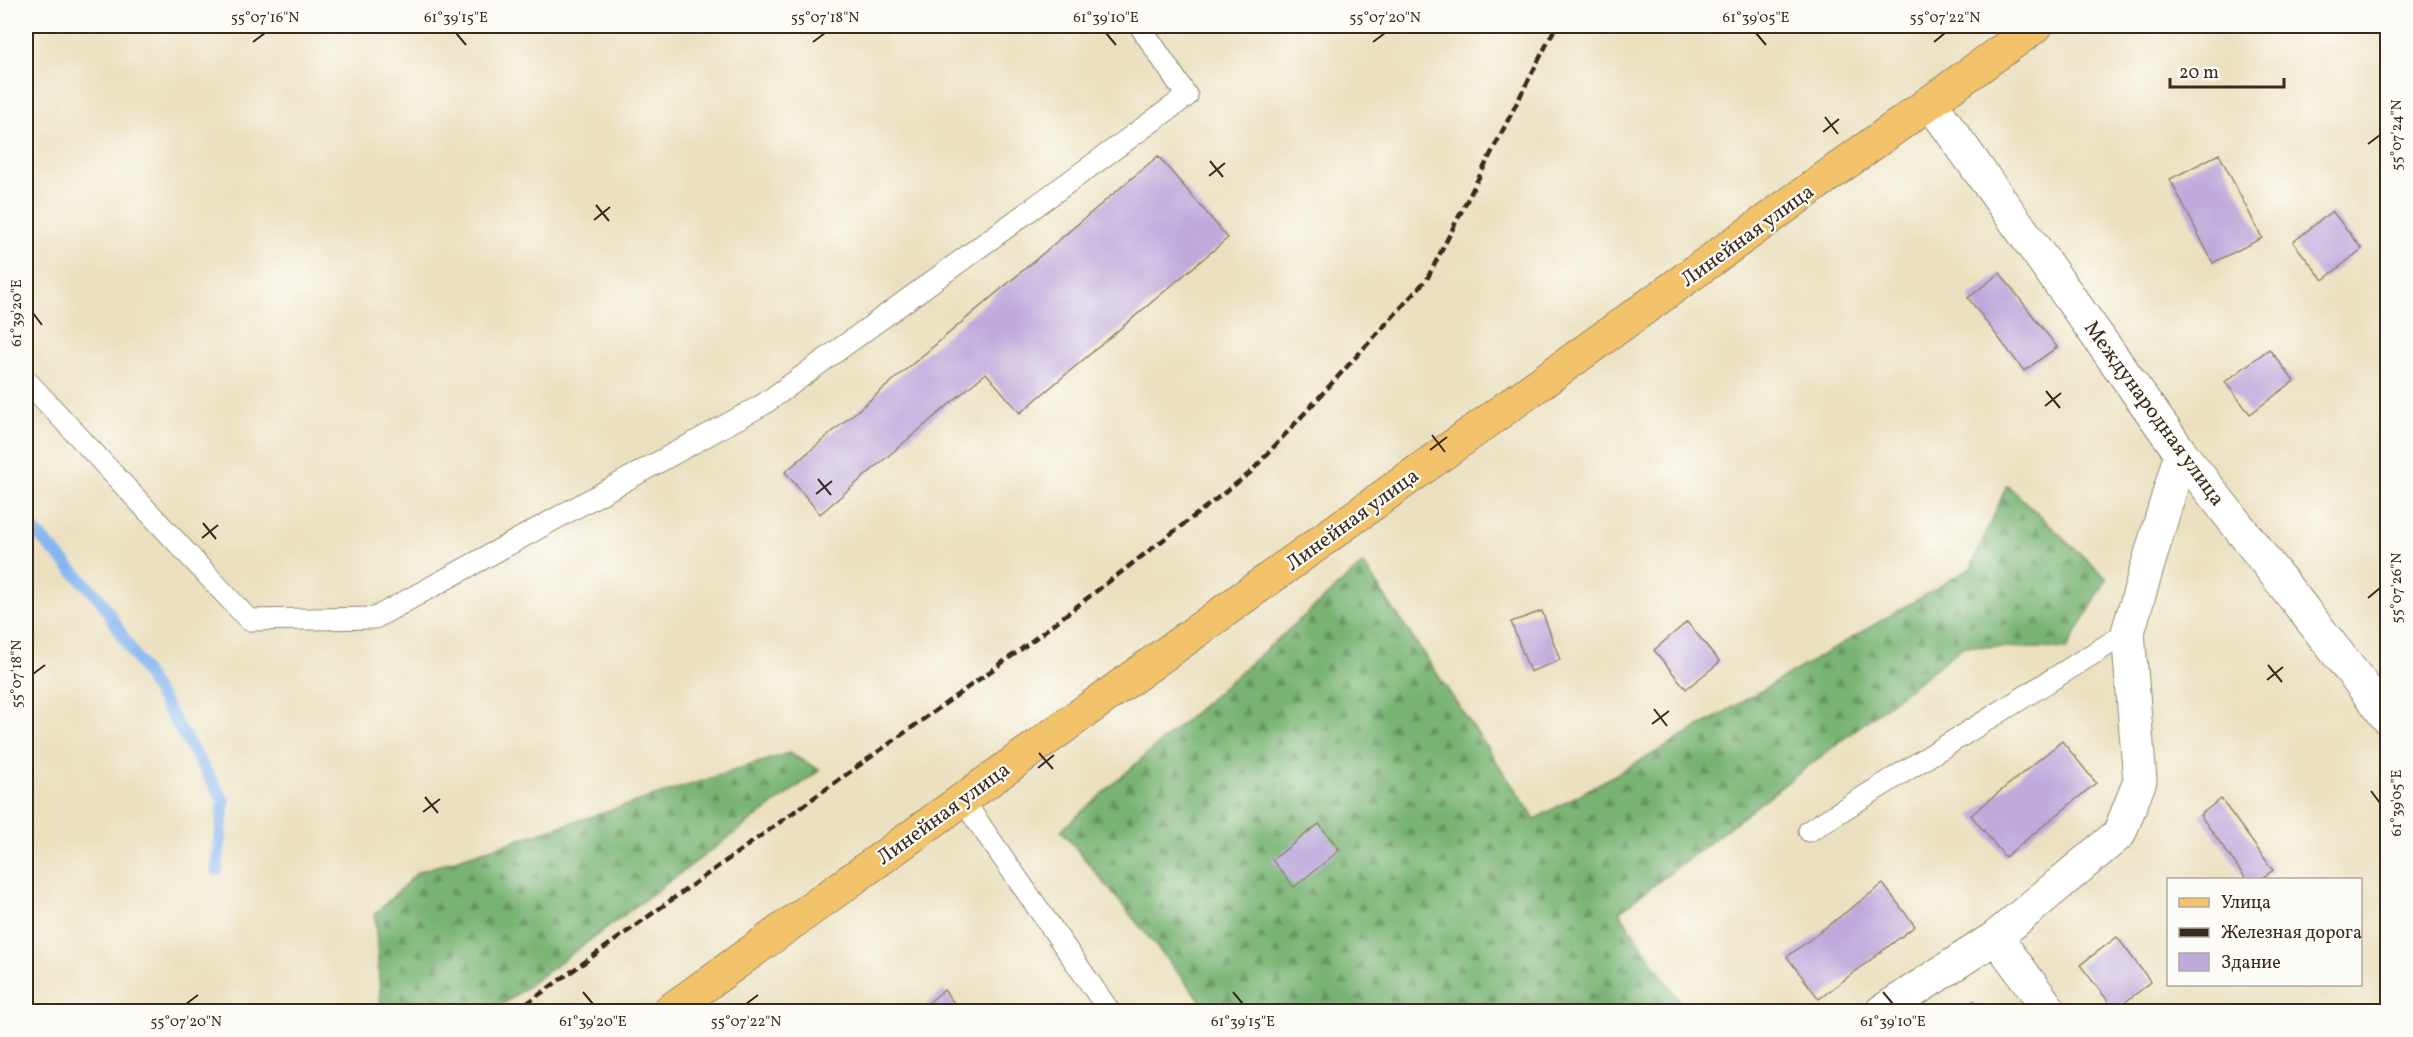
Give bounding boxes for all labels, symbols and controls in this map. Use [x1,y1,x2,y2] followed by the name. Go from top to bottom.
[231,8,299,29] text: 55°07'16"N
[424,8,488,29] text: 61°39'15"E
[791,8,859,29] text: 55°07'18"N
[1073,8,1139,29] text: 61°39'10"E
[1349,8,1421,29] text: 55°07'20"N
[1723,8,1789,29] text: 61°39'05"E
[1910,8,1980,29] text: 55°07'22"N
[2170,51,2284,89] scale bar
[2179,61,2219,86] text: 20 m
[2387,99,2408,171] text: 55°07'24"N
[1675,178,1821,295] street label: Линейная улица
[7,279,28,347] text: 61°39'20"E
[2077,315,2231,513] street label: Международная улица
[1280,462,1426,579] street label: Линейная улица
[2387,553,2408,623] text: 55°07'26"N
[7,640,28,708] text: 55°07'18"N
[871,756,1017,873] street label: Линейная улица
[2387,770,2408,836] text: 61°39'05"E
[2167,878,2362,986] legend
[2221,891,2271,916] text: Улица
[2221,921,2362,946] text: Железная дорога
[2221,951,2281,976] text: Здание
[150,1012,222,1033] text: 55°07'20"N
[559,1012,627,1033] text: 61°39'20"E
[711,1012,781,1033] text: 55°07'22"N
[1211,1012,1275,1033] text: 61°39'15"E
[1860,1012,1926,1033] text: 61°39'10"E

